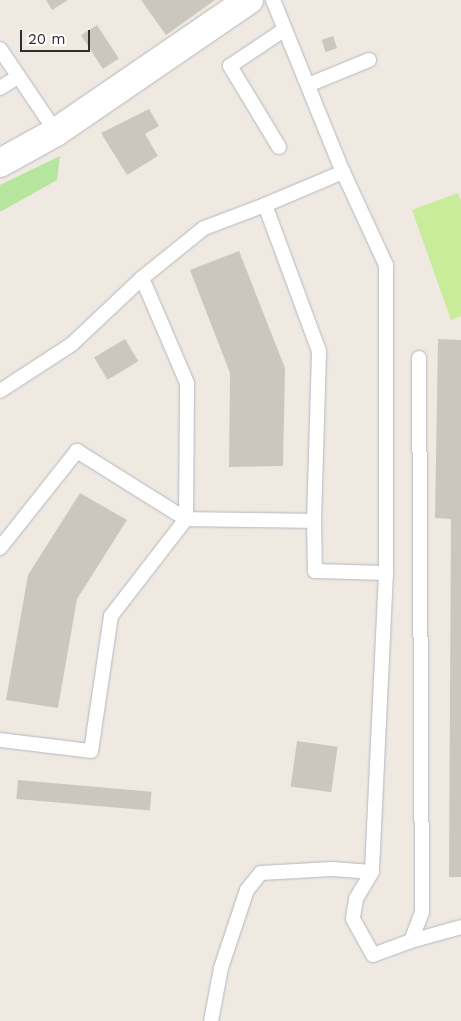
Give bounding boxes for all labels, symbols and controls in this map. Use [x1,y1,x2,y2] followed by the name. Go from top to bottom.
[22,20,92,52] scale bar
[28,30,66,48] text: 20 m

